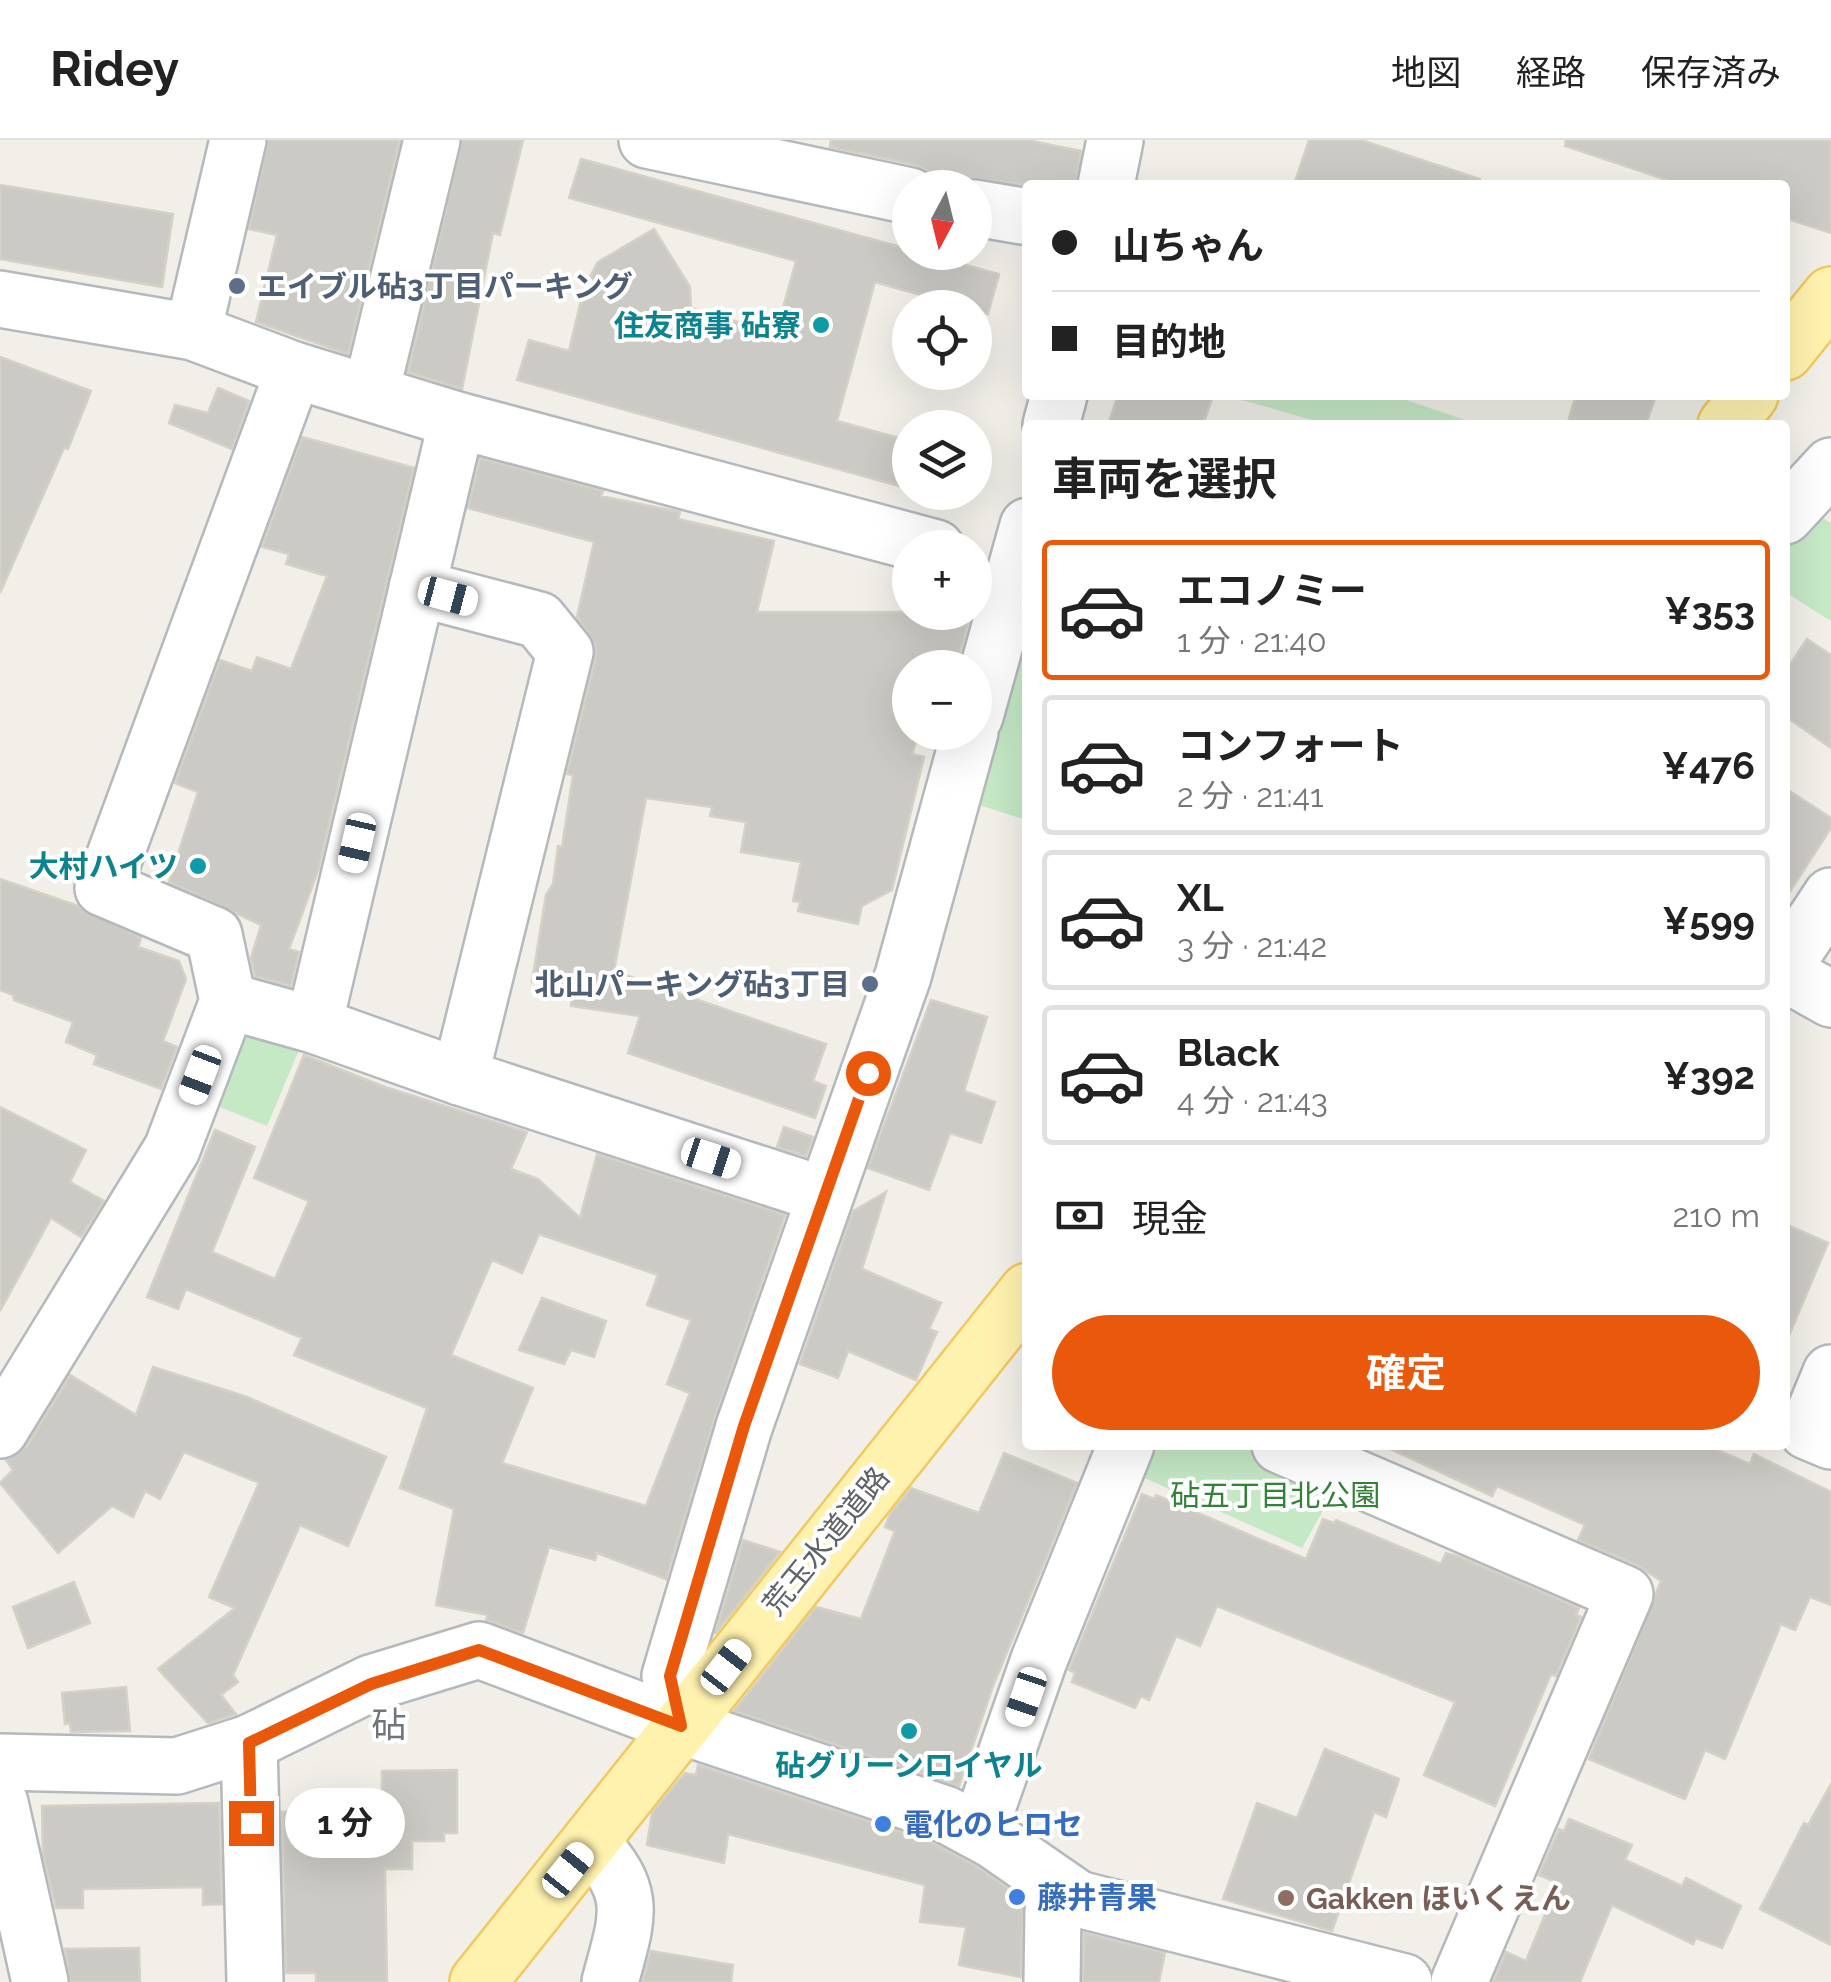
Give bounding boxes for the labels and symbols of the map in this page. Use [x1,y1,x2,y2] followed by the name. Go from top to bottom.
[892,170,992,270] north arrow
[257,269,633,304] place label: エイブル砧3丁目パーキング
[226,275,248,297] marker: エイブル砧3丁目パーキング
[614,308,801,343] place label: 住友商事 砧寮
[810,314,832,336] marker: 住友商事 砧寮
[415,574,481,618] car
[336,810,378,876] car
[29,849,178,884] place label: 大村ハイツ
[187,855,209,877] marker: 大村ハイツ
[534,967,850,1002] place label: 北山パーキング砧3丁目
[859,973,881,995] marker: 北山パーキング砧3丁目
[175,1042,225,1108] car
[846,1051,891,1096] route start
[678,1134,744,1182] car
[756,1460,896,1622] street label: 荒玉水道道路
[1170,1478,1380,1513] park label: 砧五丁目北公園
[696,1634,756,1700] car
[1002,1664,1050,1730] car
[371,1704,407,1745] district label: 砧
[898,1720,920,1742] marker: 砧グリーンロイヤル
[775,1748,1043,1783] place label: 砧グリーンロイヤル
[286,1788,406,1858] callout: 1 分
[229,1801,274,1846] route end
[903,1807,1083,1842] place label: 電化のヒロセ
[872,1813,894,1835] marker: 電化のヒロセ
[537,1837,599,1903] car
[1037,1880,1157,1915] place label: 藤井青果
[1306,1881,1571,1916] place label: Gakken ほいくえん
[1006,1886,1028,1908] marker: 藤井青果
[1275,1887,1297,1909] marker: Gakken ほいくえん

